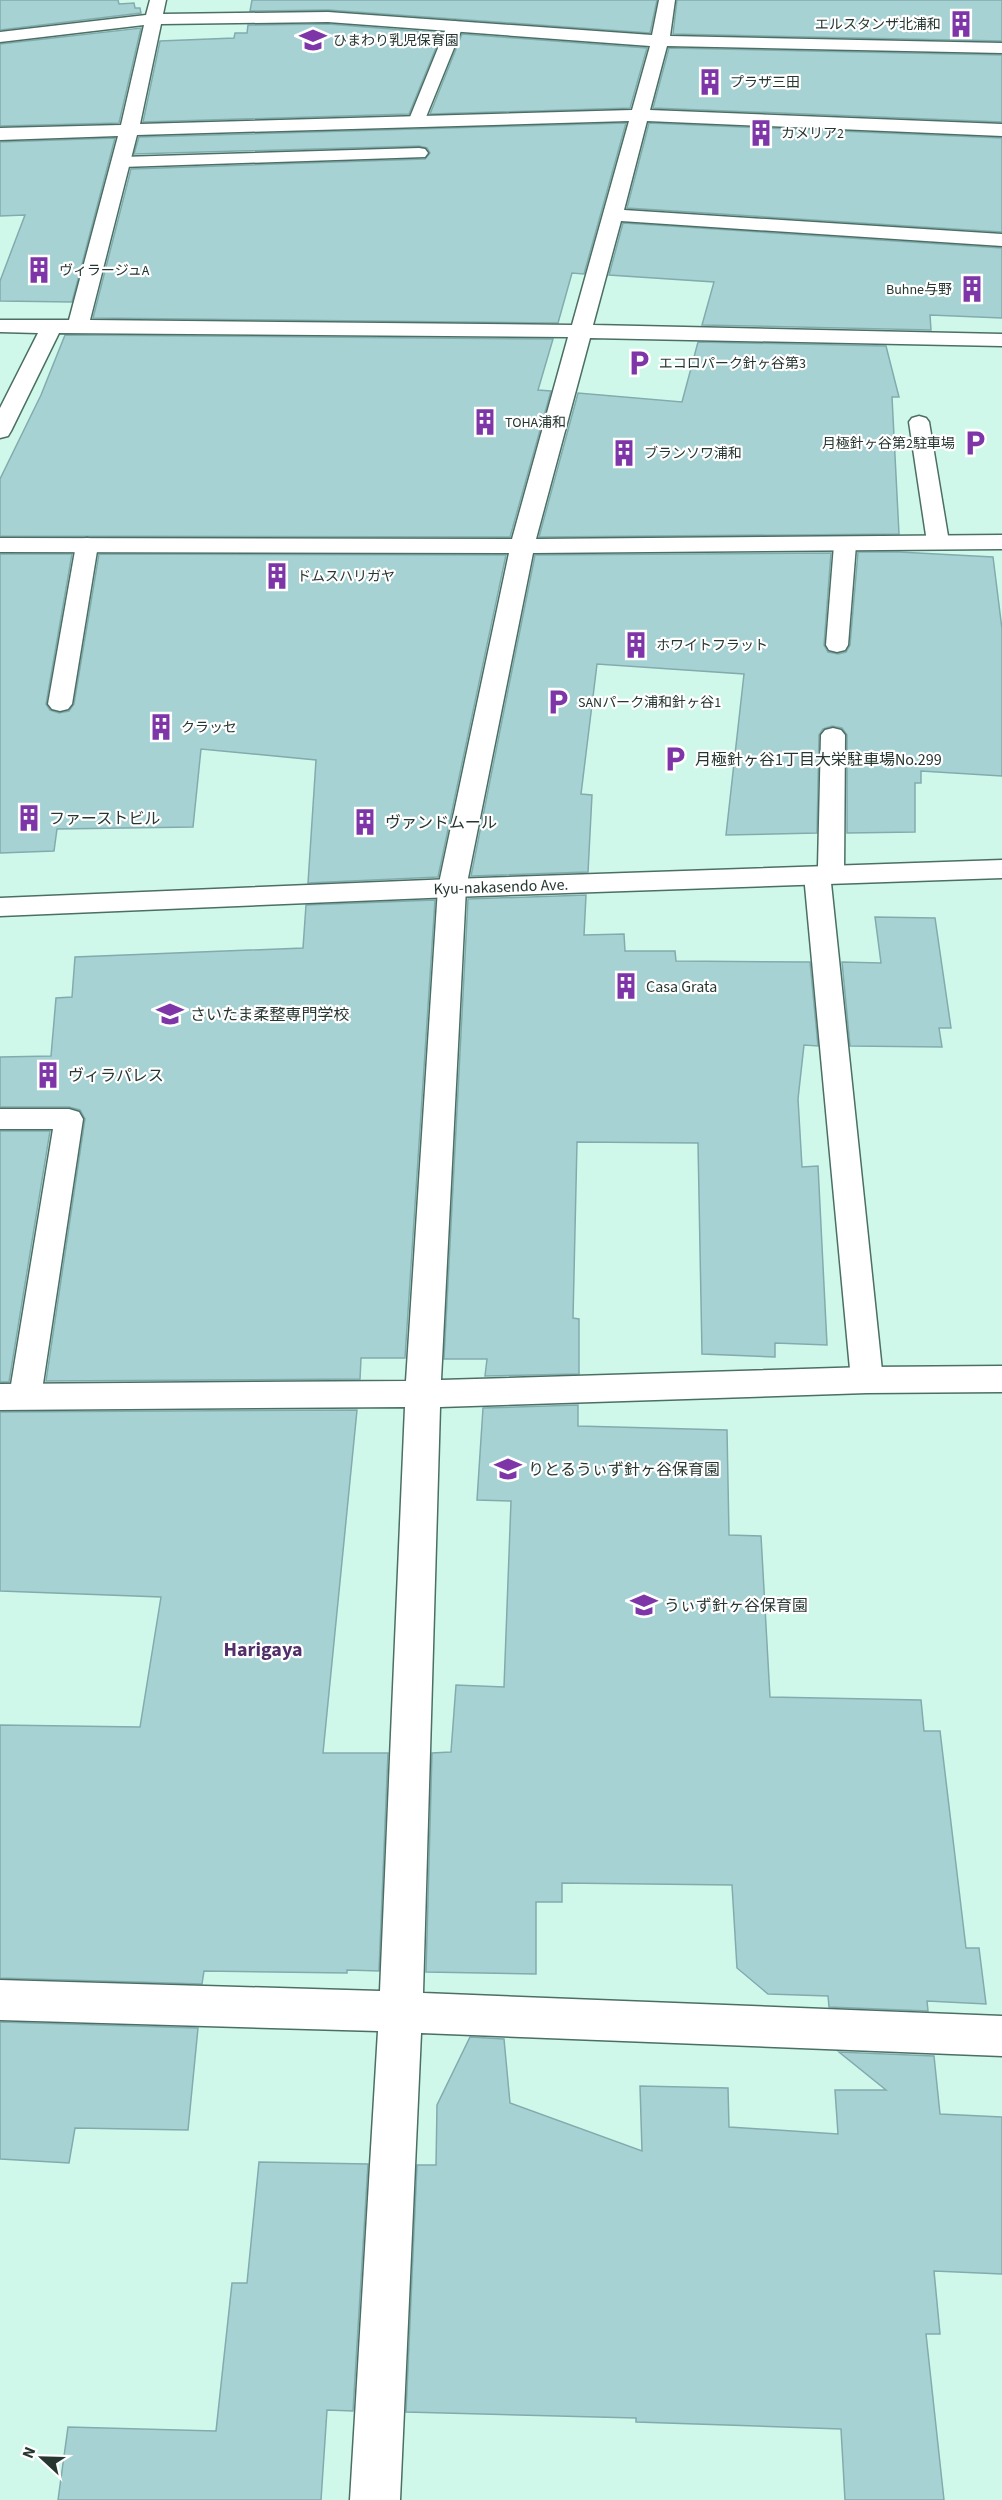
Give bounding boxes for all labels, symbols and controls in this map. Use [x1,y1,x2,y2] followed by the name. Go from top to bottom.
[946,9,976,39] building icon: エルスタンザ北浦和
[815,15,941,35] place label: エルスタンザ北浦和
[298,25,328,55] school or university icon: ひまわり乳児保育園
[333,31,459,51] place label: ひまわり乳児保育園
[695,67,725,97] building icon: プラザ三田
[730,73,800,93] place label: プラザ三田
[746,118,776,148] building icon: カメリア2
[781,124,844,144] place label: カメリア2
[24,255,54,285] building icon: ヴィラージュA
[59,261,150,281] place label: ヴィラージュA
[957,274,987,304] building icon: Buhne与野
[886,280,952,300] place label: Buhne与野
[624,348,654,378] parking icon: エコロパーク針ヶ谷第3
[659,354,806,374] place label: エコロパーク針ヶ谷第3
[470,407,500,437] building icon: TOHA浦和
[505,413,566,433] place label: TOHA浦和
[960,428,990,458] parking icon: 月極針ヶ谷第2駐車場
[822,434,955,454] place label: 月極針ヶ谷第2駐車場
[609,438,639,468] building icon: ブランソワ浦和
[644,444,742,464] place label: ブランソワ浦和
[262,561,292,591] building icon: ドムスハリガヤ
[297,567,395,587] place label: ドムスハリガヤ
[621,630,651,660] building icon: ホワイトフラット
[656,636,768,656] place label: ホワイトフラット
[543,687,573,717] parking icon: SANパーク浦和針ヶ谷1
[578,693,721,713] place label: SANパーク浦和針ヶ谷1
[146,712,176,742] building icon: クラッセ
[181,718,237,738] place label: クラッセ
[660,744,690,774] parking icon: 月極針ヶ谷1丁目大栄駐車場No.299
[695,749,942,771] place label: 月極針ヶ谷1丁目大栄駐車場No.299
[14,803,44,833] building icon: ファーストビル
[350,807,380,837] building icon: ヴァンドムール
[49,808,160,830] place label: ファーストビル
[385,812,497,834] place label: ヴァンドムール
[433,874,569,900] street label: Kyu-nakasendo Ave.
[611,971,641,1001] building icon: Casa Grata
[646,976,717,998] place label: Casa Grata
[155,999,185,1029] school or university icon: さいたま柔整専門学校
[190,1004,350,1026] place label: さいたま柔整専門学校
[33,1060,63,1090] building icon: ヴィラパレス
[68,1065,164,1087] place label: ヴィラパレス
[493,1454,523,1484] school or university icon: りとるうぃず針ヶ谷保育園
[528,1459,720,1481] place label: りとるうぃず針ヶ谷保育園
[629,1590,659,1620] school or university icon: うぃず針ヶ谷保育園
[664,1595,808,1617] place label: うぃず針ヶ谷保育園
[224,1636,302,1664] district label: Harigaya
[12,2428,72,2488] north arrow
[17,2444,41,2462] text: N

